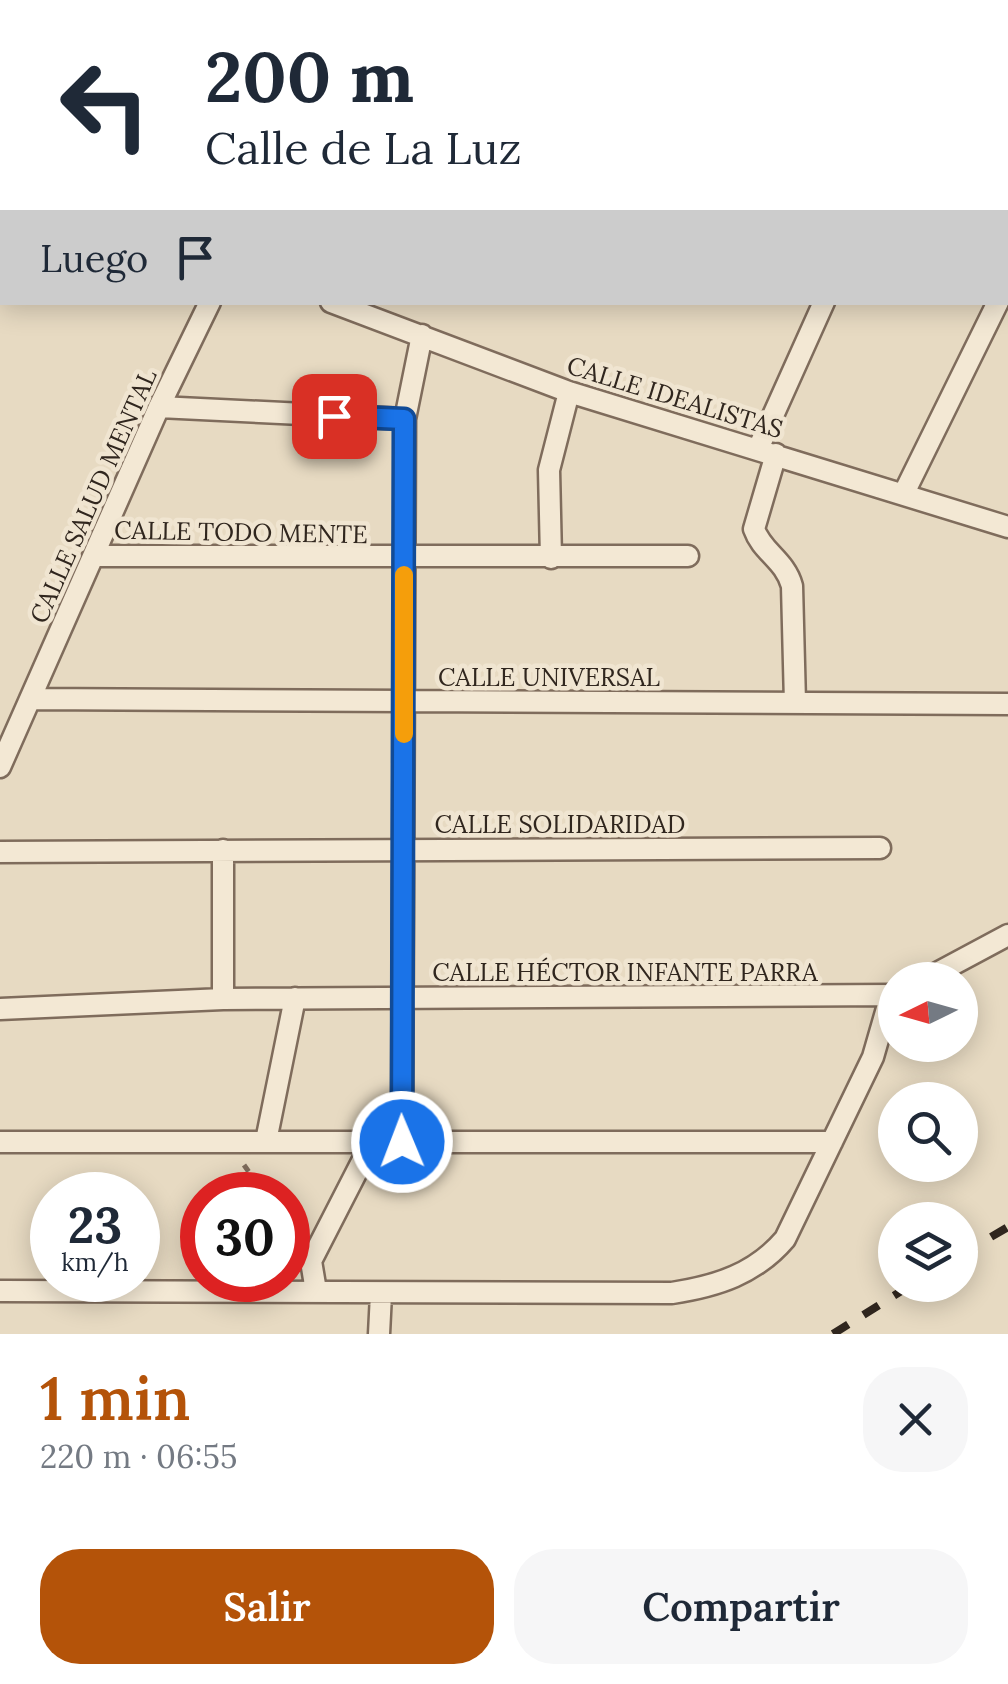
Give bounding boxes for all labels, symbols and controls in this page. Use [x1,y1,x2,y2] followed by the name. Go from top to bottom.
[205,32,414,121] text: 200 m
[40,40,170,170] icon: left
[205,119,521,176] text: Calle de La Luz
[168,230,223,285] icon: arrive
[40,234,148,282] text: Luego
[563,349,787,445] street label: CALLE IDEALISTAS
[22,364,164,628] street label: CALLE SALUD MENTAL
[292,374,377,459] pin
[307,389,362,444] icon: arrive
[114,514,368,550] street label: CALLE TODO MENTE
[438,661,660,693] street label: CALLE UNIVERSAL
[435,808,685,840] street label: CALLE SOLIDARIDAD
[432,956,818,988] street label: CALLE HÉCTOR INFANTE PARRA
[878,962,978,1062] north arrow
[878,962,978,1302] map controls
[878,1082,978,1182] button: search
[350,1090,454,1194] position arrow
[180,1172,310,1302] speed limit sign: 30
[68,1193,122,1257] text: 23
[878,1202,978,1302] button: layers
[61,1246,129,1278] text: km/h
[40,1360,190,1436] text: 1 min
[863,1367,968,1472] button: close
[40,1436,237,1477] text: 220 m · 06:55
[40,1549,494,1664] button: Salir
[514,1549,968,1664] button: Compartir

